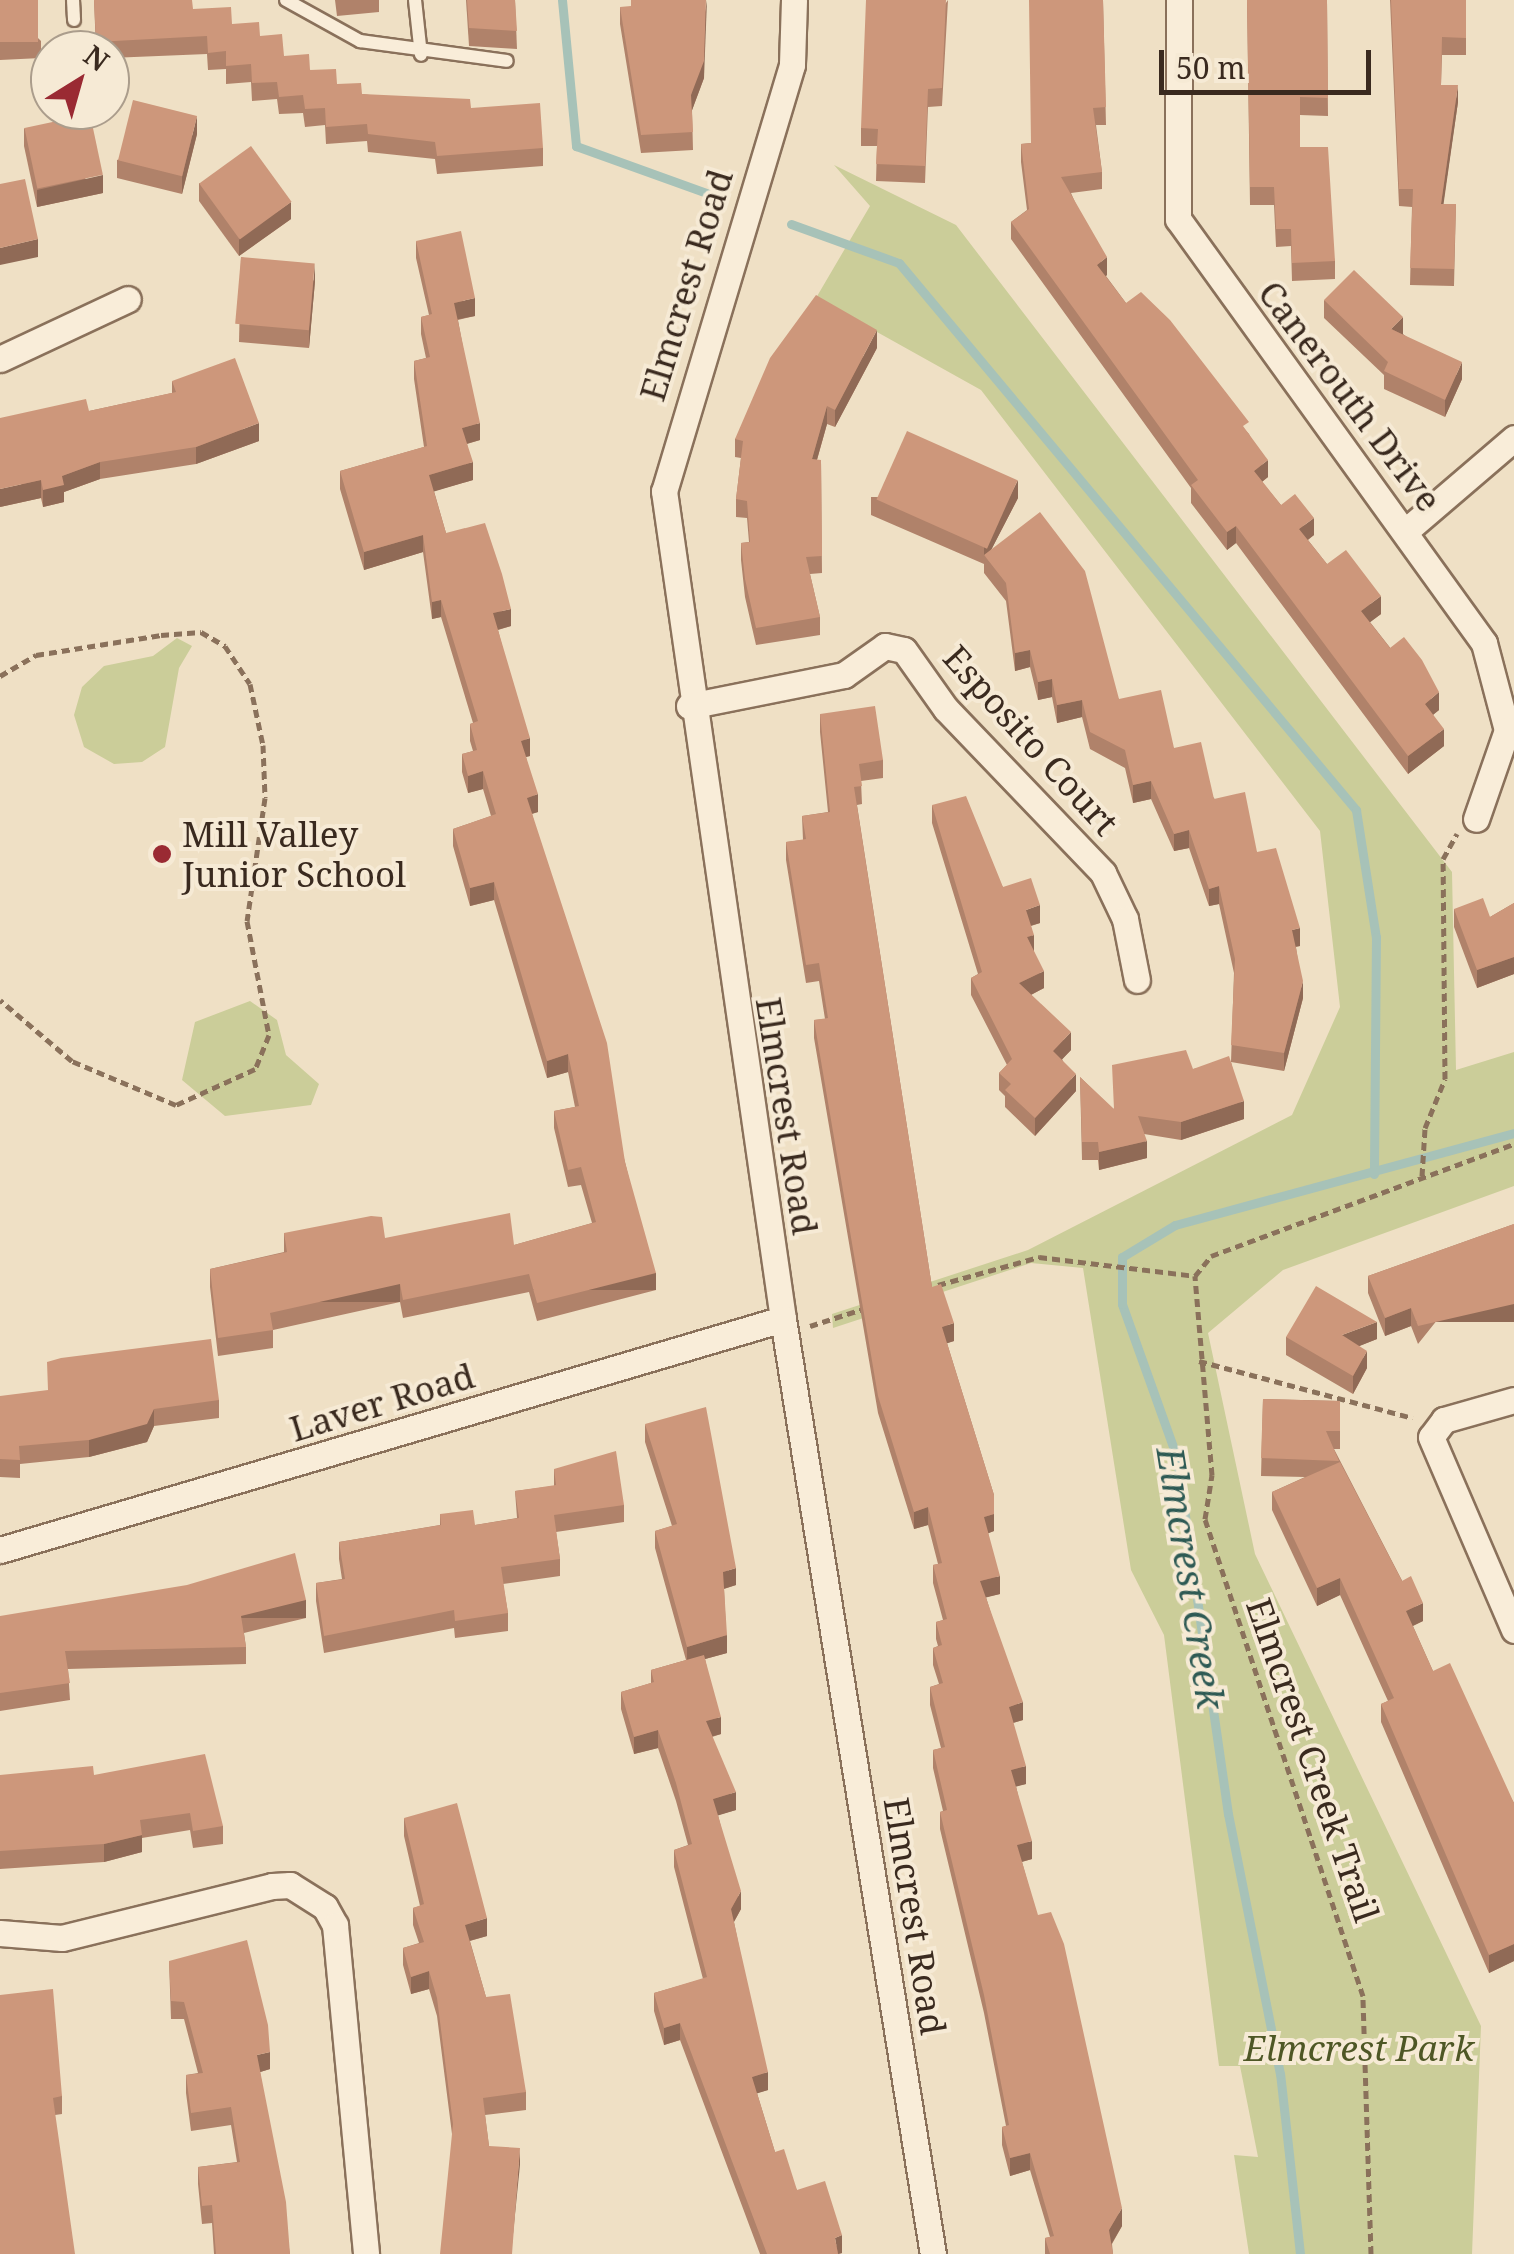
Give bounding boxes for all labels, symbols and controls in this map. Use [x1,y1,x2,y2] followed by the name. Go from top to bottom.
[30,30,130,130] north arrow
[1164,30,1376,92] scale bar
[77,36,117,79] text: N
[1176,47,1246,88] text: 50 m
[631,164,741,406] street label: Elmcrest Road
[1250,273,1450,519] street label: Canerouth Drive
[935,637,1127,843] street label: Esposito Court
[182,813,406,895] place label: Mill Valley Junior School
[151,843,173,865] marker: Mill Valley Junior School
[748,994,826,1238] street label: Elmcrest Road
[285,1354,479,1450] street label: Laver Road
[1148,1444,1234,1712] water label: Elmcrest Creek
[1238,1593,1388,1927] street label: Elmcrest Creek Trail
[876,1794,954,2038] street label: Elmcrest Road
[1244,2027,1474,2069] park label: Elmcrest Park

